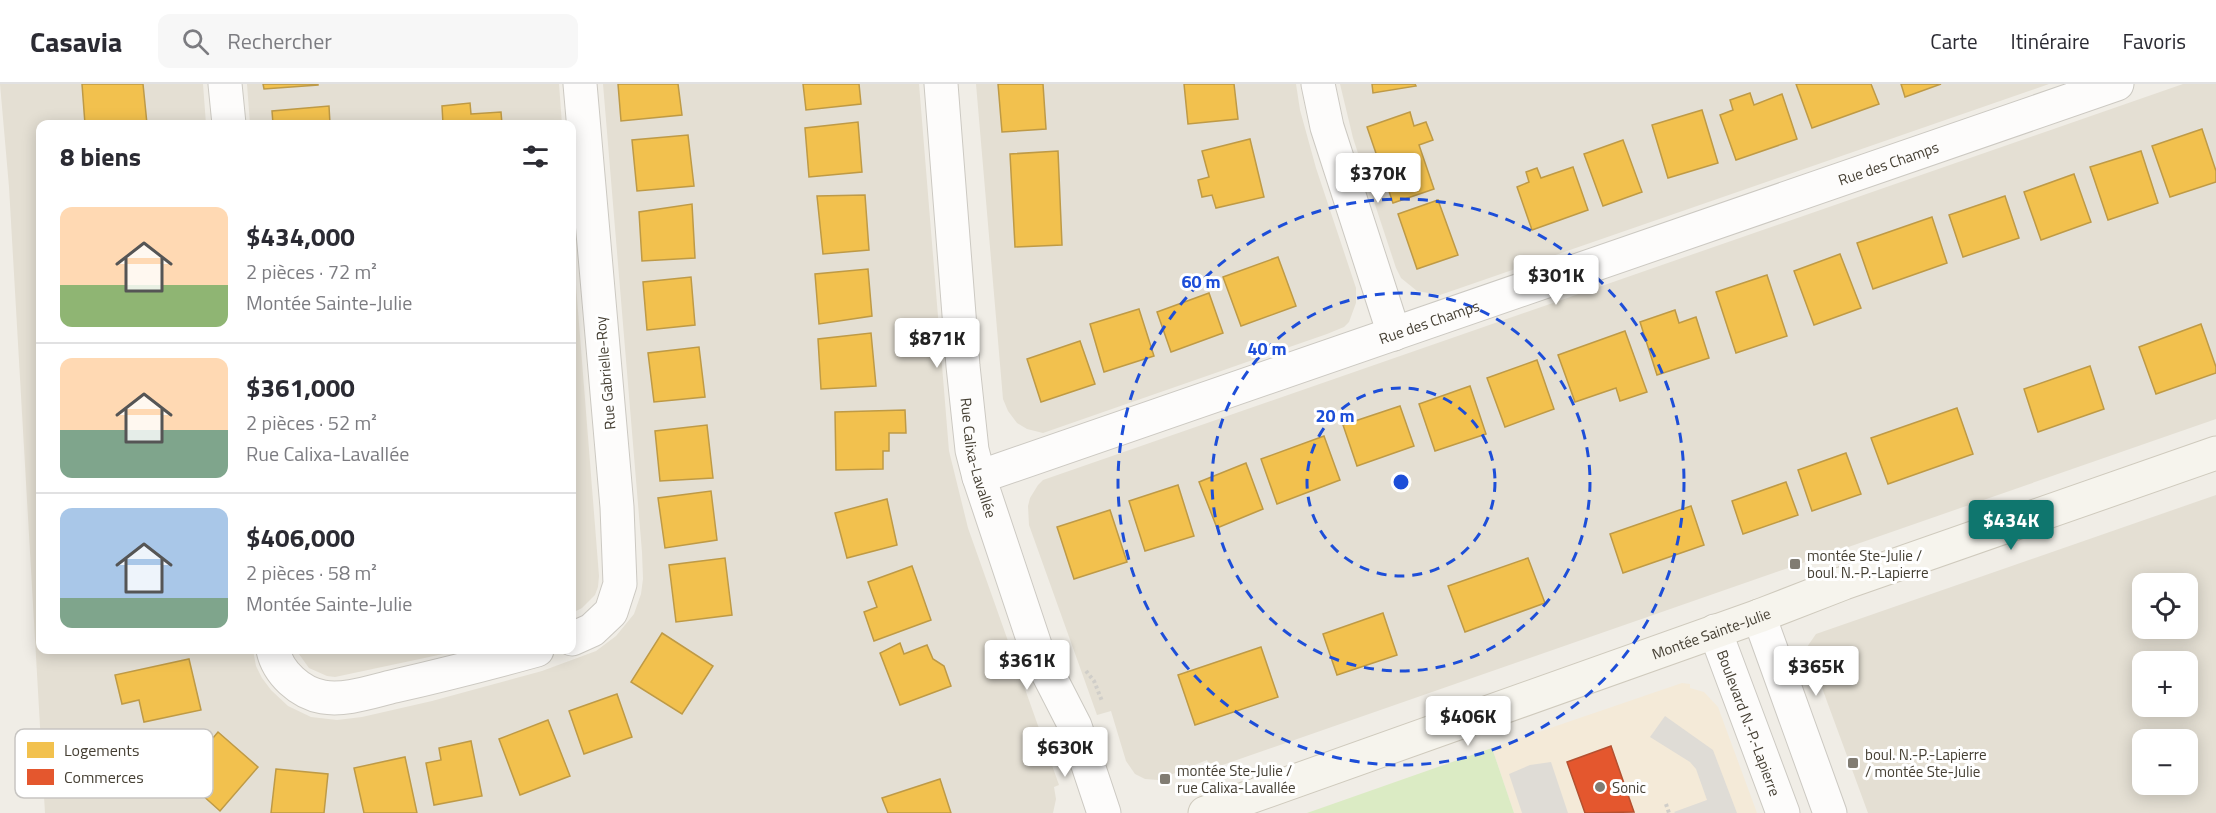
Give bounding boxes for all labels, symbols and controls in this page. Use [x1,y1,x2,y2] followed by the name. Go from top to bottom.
[158,14,578,68] search box
[30,20,122,63] text: Casavia
[227,24,332,58] text: Rechercher
[179,25,212,58] icon: search
[1930,25,1978,57] text: Carte
[2011,25,2090,57] text: Itinéraire
[2123,25,2186,57] text: Favoris
[1835,135,1942,191] street label: Rue des Champs
[60,137,141,176] text: 8 biens
[519,140,552,173] icon: filters
[1336,153,1420,204] pin: $370K
[1350,157,1406,188] text: $370K
[246,217,355,256] text: $434,000
[108,231,180,303] icon: home
[1514,255,1598,306] pin: $301K
[246,256,377,287] text: 2 pièces · 72 m²
[1528,259,1584,290] text: $301K
[1181,268,1221,295] text: 60 m
[246,287,412,318] text: Montée Sainte-Julie
[1376,294,1482,350] street label: Rue des Champs
[589,315,621,431] street label: Rue Gabrielle-Roy
[895,318,979,369] pin: $871K
[909,322,965,353] text: $871K
[1247,335,1287,362] text: 40 m
[246,368,355,407] text: $361,000
[108,382,180,454] icon: home
[955,396,1003,521] street label: Rue Calixa-Lavallée
[1315,402,1355,429] text: 20 m
[246,407,377,438] text: 2 pièces · 52 m²
[246,438,409,469] text: Rue Calixa-Lavallée
[1391,472,1411,492] centre of rings
[1969,500,2053,551] pin: $434K
[1983,504,2039,535] text: $434K
[246,518,355,557] text: $406,000
[108,532,180,604] icon: home
[1807,544,1928,584] place label: montée Ste-Julie / boul. N.-P.-Lapierre
[246,557,377,588] text: 2 pièces · 58 m²
[1788,557,1802,571] marker: montée Ste-Julie / boul. N.-P.-Lapierre
[2132,573,2198,795] map controls
[2132,573,2198,639] button: locate
[246,588,412,619] text: Montée Sainte-Julie
[1648,601,1774,665] street label: Montée Sainte-Julie
[985,640,1069,691] pin: $361K
[999,644,1055,675] text: $361K
[1711,646,1787,799] street label: Boulevard N.-P.-Lapierre
[1774,646,1858,697] pin: $365K
[1788,650,1844,681] text: $365K
[2132,651,2198,717] button: +
[1426,696,1510,747] pin: $406K
[1440,700,1496,731] text: $406K
[1023,727,1107,778] pin: $630K
[15,729,213,798] legend
[2132,729,2198,795] button: −
[1037,731,1093,762] text: $630K
[64,738,139,762] text: Logements
[1865,743,1986,783] place label: boul. N.-P.-Lapierre / montée Ste-Julie
[1846,756,1860,770] marker: boul. N.-P.-Lapierre / montée Ste-Julie
[1177,759,1296,799] place label: montée Ste-Julie / rue Calixa-Lavallée
[64,765,144,789] text: Commerces
[1158,772,1172,786] marker: montée Ste-Julie / rue Calixa-Lavallée
[1612,776,1646,799] place label: Sonic
[1593,780,1607,794] marker: Sonic

